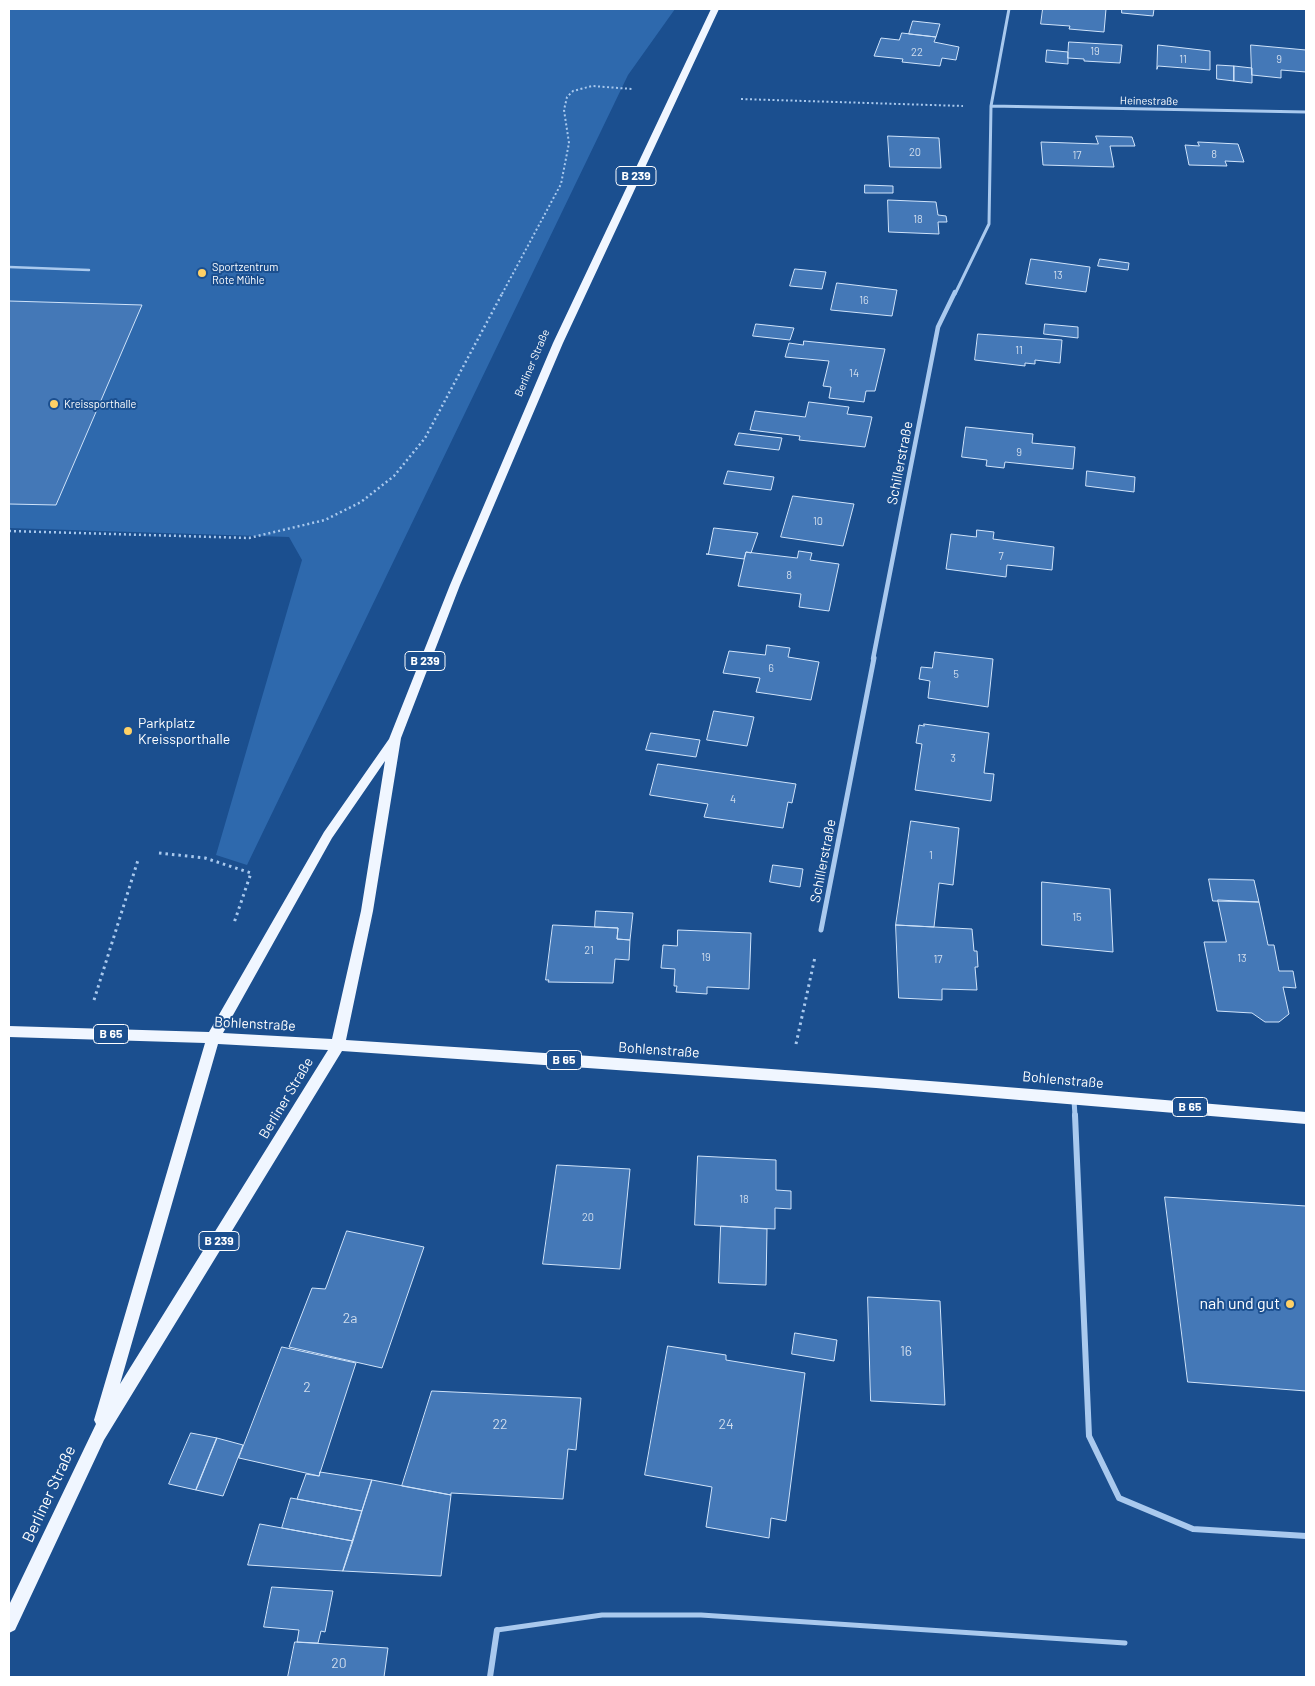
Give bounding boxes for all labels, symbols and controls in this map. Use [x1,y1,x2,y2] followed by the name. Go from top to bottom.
[1090,44,1100,58] house number: 19
[911,45,923,59] house number: 22
[1179,52,1187,66] house number: 11
[1276,52,1282,66] house number: 9
[1120,94,1178,108] street label: Heinestraße
[909,145,921,159] house number: 20
[1211,147,1217,161] house number: 8
[1072,148,1082,162] house number: 17
[616,167,656,186] road number: B 239
[913,212,923,226] house number: 18
[212,260,278,286] place label: Sportzentrum Rote Mühle
[196,267,208,279] marker: Sportzentrum Rote Mühle
[1053,268,1063,282] house number: 13
[859,293,869,307] house number: 16
[512,327,552,399] street label: Berliner Straße
[1015,343,1023,357] house number: 11
[849,366,859,380] house number: 14
[64,397,136,411] place label: Kreissporthalle
[48,398,60,410] marker: Kreissporthalle
[884,420,916,506] street label: Schillerstraße
[1016,445,1022,459] house number: 9
[813,514,823,528] house number: 10
[998,549,1004,563] house number: 7
[786,568,792,582] house number: 8
[405,651,445,670] road number: B 239
[768,661,774,675] house number: 6
[953,667,959,681] house number: 5
[138,715,230,748] place label: Parkplatz Kreissporthalle
[122,725,134,737] marker: Parkplatz Kreissporthalle
[950,751,956,765] house number: 3
[730,792,736,806] house number: 4
[807,818,839,904] street label: Schillerstraße
[929,848,933,862] house number: 1
[1072,910,1082,924] house number: 15
[584,943,594,957] house number: 21
[701,950,711,964] house number: 19
[1237,951,1247,965] house number: 13
[933,952,943,966] house number: 17
[214,1013,296,1035] street label: Bohlenstraße
[94,1024,128,1044] road number: B 65
[618,1039,700,1061] street label: Bohlenstraße
[546,1050,582,1070] road number: B 65
[255,1054,317,1142] street label: Berliner Straße
[1022,1068,1104,1092] street label: Bohlenstraße
[1172,1098,1208,1116] road number: B 65
[739,1192,749,1206] house number: 18
[582,1210,594,1224] house number: 20
[199,1232,239,1250] road number: B 239
[1199,1294,1280,1314] place label: nah und gut
[1284,1298,1296,1310] marker: nah und gut
[343,1310,357,1326] house number: 2a
[900,1343,912,1359] house number: 16
[303,1379,311,1395] house number: 2
[492,1416,508,1432] house number: 22
[718,1416,734,1432] house number: 24
[18,1442,80,1546] street label: Berliner Straße
[331,1655,347,1671] house number: 20

